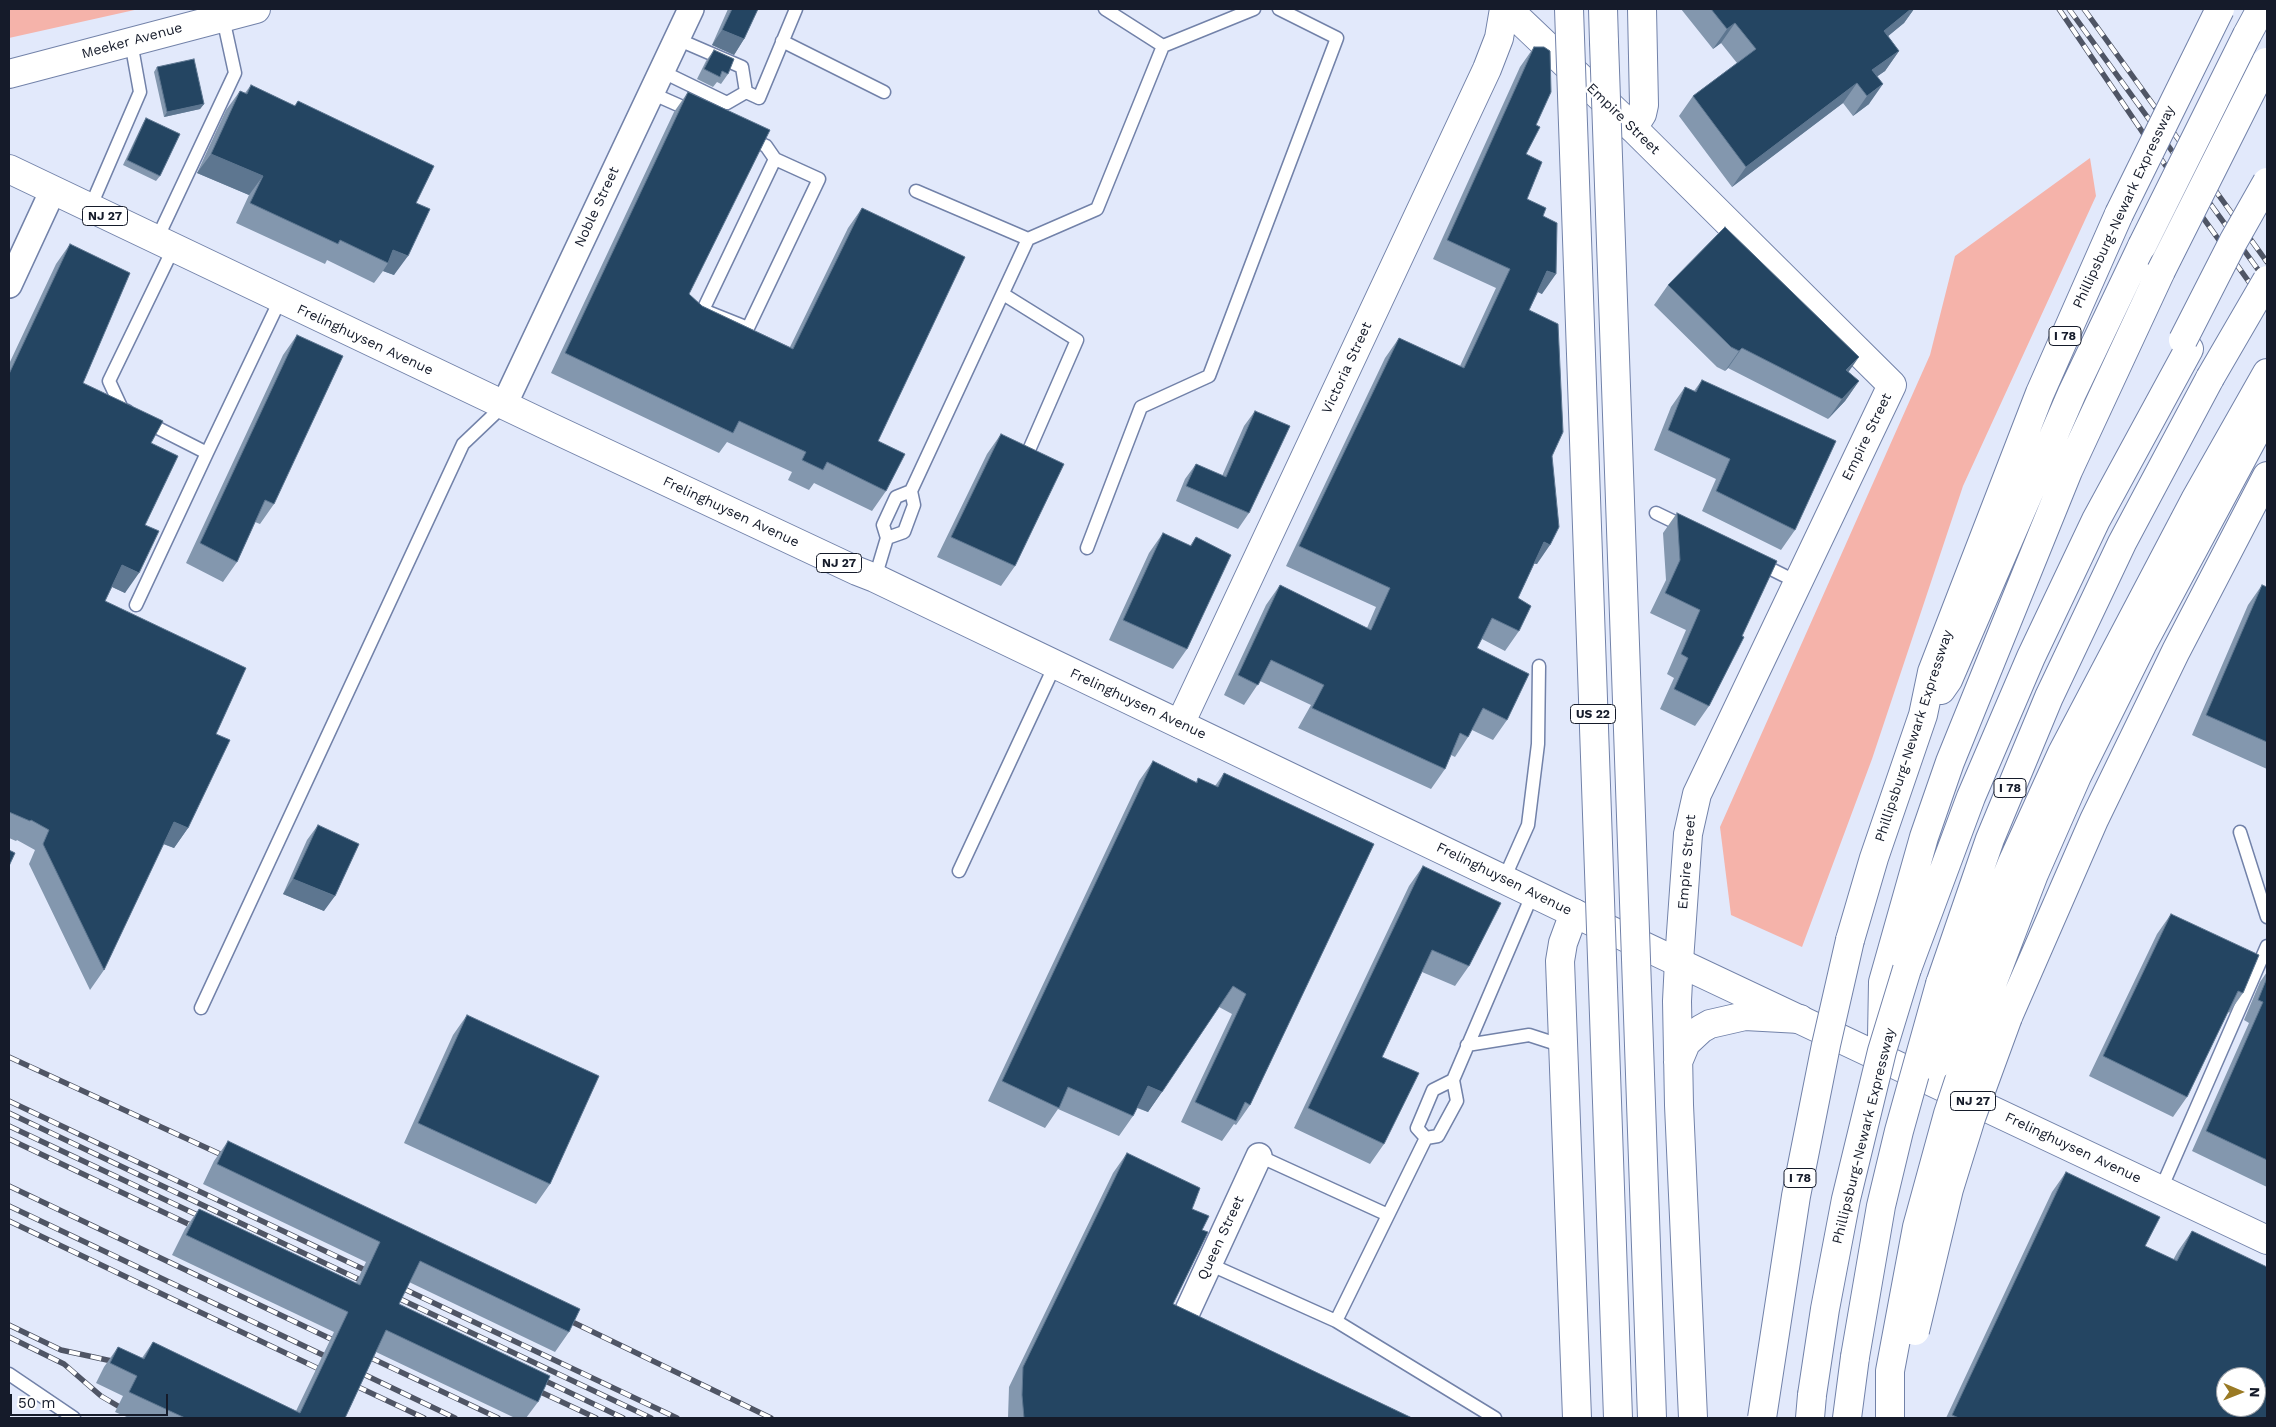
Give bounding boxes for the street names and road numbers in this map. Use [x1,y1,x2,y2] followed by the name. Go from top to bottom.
[80,19,184,63] street label: Meeker Avenue
[1583,80,1663,158] street label: Empire Street
[2069,103,2179,311] street label: Phillipsburg-Newark Expressway
[571,164,623,250] street label: Noble Street
[82,207,128,226] road number: NJ 27
[294,301,436,379] street label: Frelinghuysen Avenue
[1318,320,1376,416] street label: Victoria Street
[2049,326,2081,346] road number: I 78
[1839,391,1895,483] street label: Empire Street
[660,473,802,551] street label: Frelinghuysen Avenue
[816,554,862,572] road number: NJ 27
[1872,628,1956,844] street label: Phillipsburg-Newark Expressway
[1067,665,1209,743] street label: Frelinghuysen Avenue
[1570,704,1616,724] road number: US 22
[1994,778,2026,798] road number: I 78
[1674,814,1700,910] street label: Empire Street
[1434,839,1574,919] street label: Frelinghuysen Avenue
[1829,1026,1899,1246] street label: Phillipsburg-Newark Expressway
[1950,1092,1996,1110] road number: NJ 27
[2002,1109,2144,1187] street label: Frelinghuysen Avenue
[1784,1168,1816,1188] road number: I 78
[1194,1193,1248,1283] street label: Queen Street

